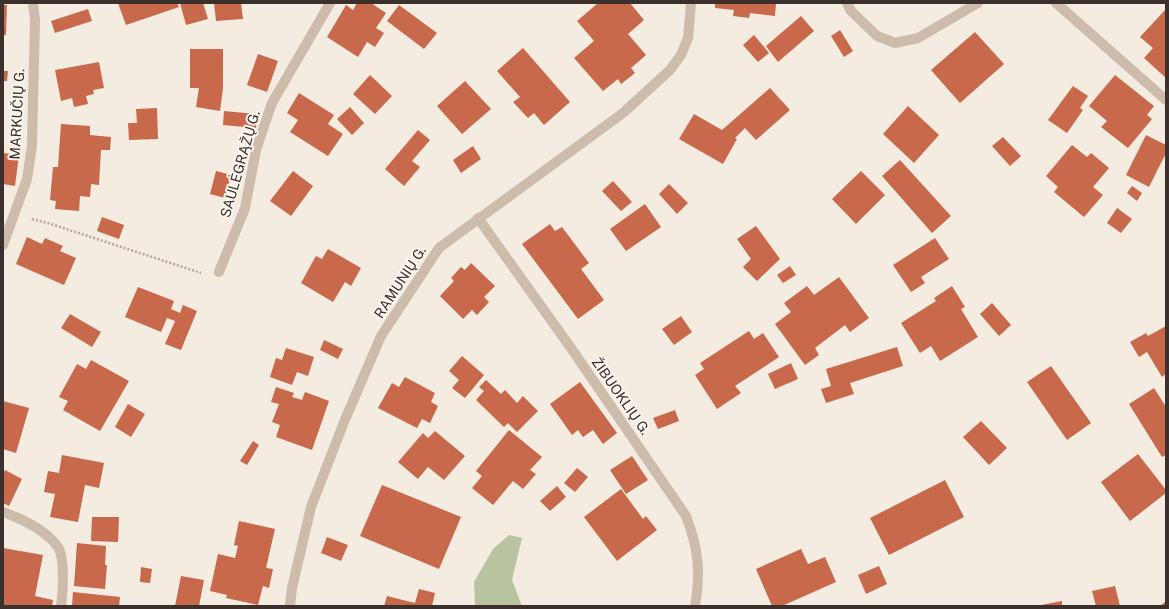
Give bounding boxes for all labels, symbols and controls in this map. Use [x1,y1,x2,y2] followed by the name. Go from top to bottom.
[6,68,27,160] street label: MARKUČIŲ G.
[215,108,263,219] street label: SAULĖGRĄŽŲ G.
[371,243,429,321] street label: RAMUNIŲ G.
[588,354,654,438] street label: ŽIBUOKLIŲ G.

